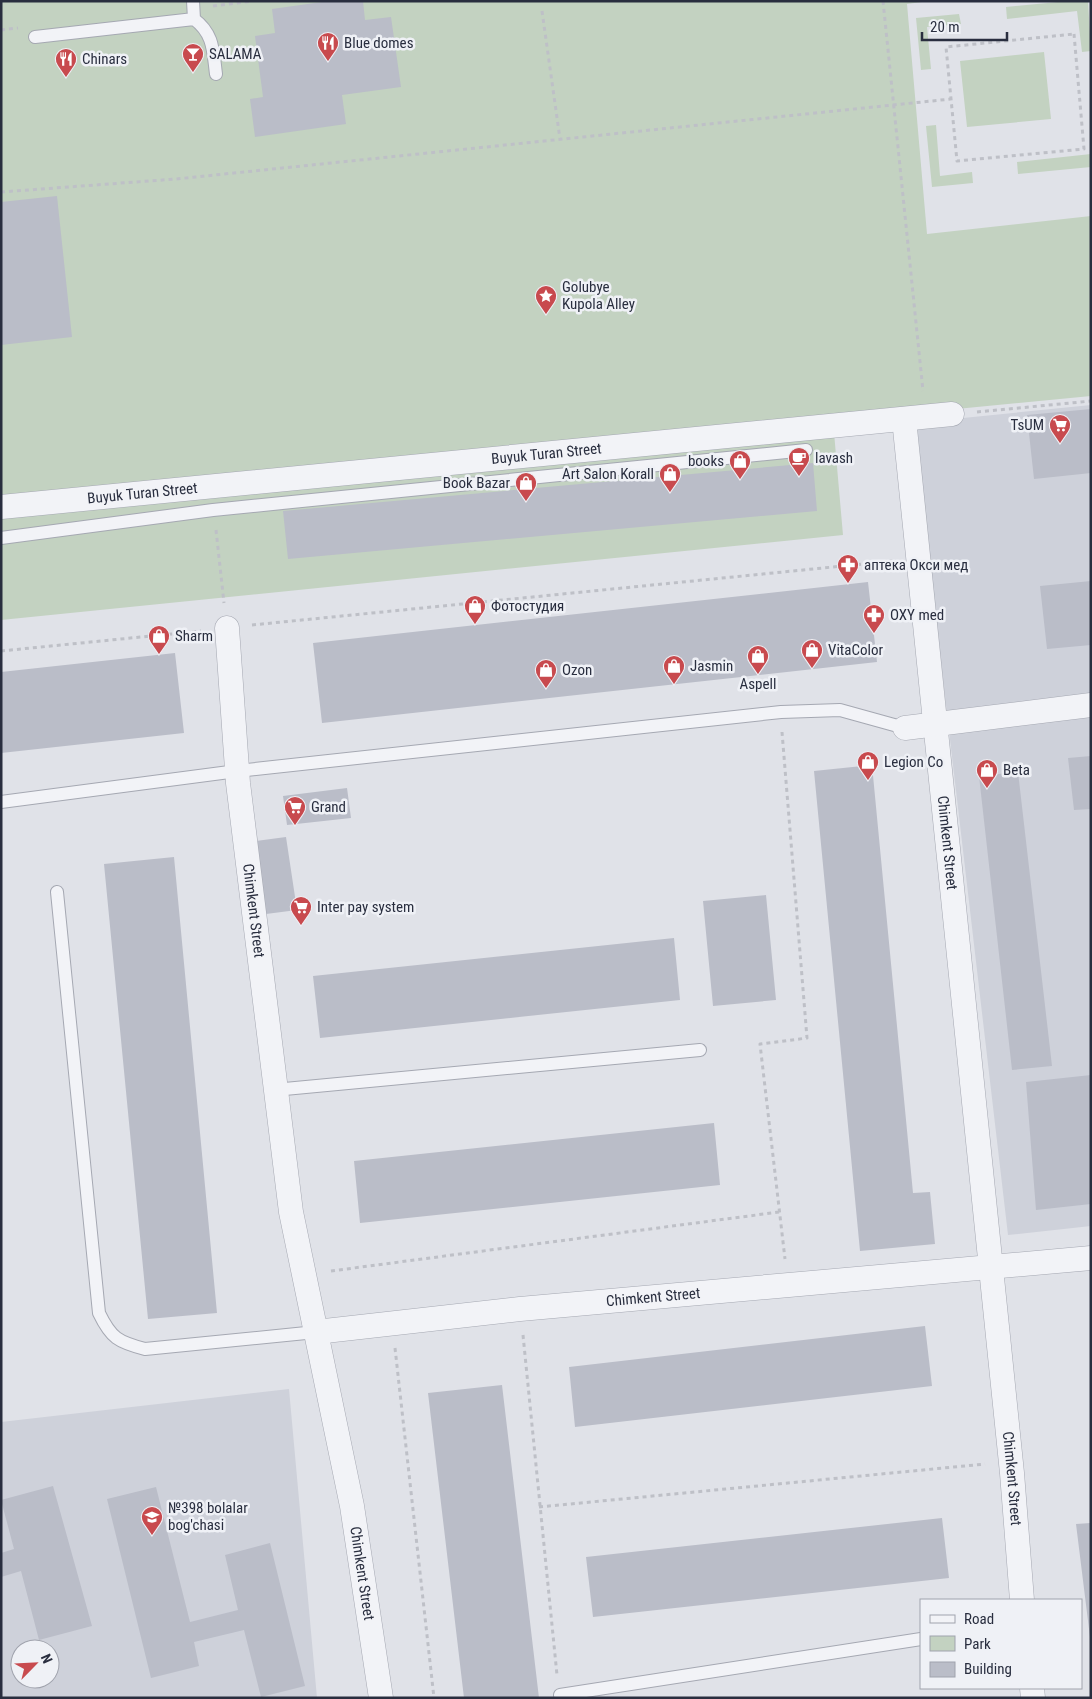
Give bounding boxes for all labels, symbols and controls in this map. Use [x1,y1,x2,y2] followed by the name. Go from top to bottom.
[922,10,1007,42] scale bar
[930,18,960,36] text: 20 m
[316,31,340,62] restaurant icon: Blue domes
[344,34,414,52] place label: Blue domes
[181,42,205,73] bar icon: SALAMA
[209,45,262,63] place label: SALAMA
[54,47,78,78] restaurant icon: Chinars
[82,50,127,68] place label: Chinars
[562,278,635,313] place label: Golubye Kupola Alley
[534,284,558,315] place icon: Golubye Kupola Alley
[1048,413,1072,444] supermarket icon: TsUM
[1010,416,1044,434] place label: TsUM
[490,439,602,468] street label: Buyuk Turan Street
[787,446,811,477] cafe icon: lavash
[728,449,752,480] shop icon: books
[815,449,853,467] place label: lavash
[688,452,724,470] place label: books
[658,462,682,493] shop icon: Art Salon Korall
[562,465,654,483] place label: Art Salon Korall
[514,471,538,502] shop icon: Book Bazar
[443,474,510,492] place label: Book Bazar
[86,479,198,508] street label: Buyuk Turan Street
[836,553,860,584] pharmacy icon: аптека Окси мед
[864,556,968,574] place label: аптека Окси мед
[463,594,487,625] shop icon: Фотостудия
[491,597,564,615] place label: Фотостудия
[862,603,886,634] pharmacy icon: OXY med
[890,606,944,624] place label: OXY med
[147,624,171,655] shop icon: Sharm
[175,627,213,645] place label: Sharm
[800,638,824,669] shop icon: VitaColor
[828,641,883,659] place label: VitaColor
[746,644,770,675] shop icon: Aspell
[662,654,686,685] shop icon: Jasmin
[690,657,733,675] place label: Jasmin
[534,658,558,689] shop icon: Ozon
[562,661,592,679] place label: Ozon
[740,675,776,693] place label: Aspell
[856,750,880,781] shop icon: Legion Co
[884,753,943,771] place label: Legion Co
[975,758,999,789] shop icon: Beta
[1003,761,1030,779] place label: Beta
[283,795,307,826] supermarket icon: Grand
[934,795,961,891] street label: Chimkent Street
[311,798,346,816] place label: Grand
[239,863,268,959] street label: Chimkent Street
[289,895,313,926] supermarket icon: Inter pay system
[317,898,414,916] place label: Inter pay system
[605,1284,701,1310] street label: Chimkent Street
[999,1431,1025,1526] street label: Chimkent Street
[168,1499,248,1534] place label: №398 bolalar bog'chasi
[140,1505,164,1536] school or university icon: №398 bolalar bog'chasi
[346,1525,378,1621] street label: Chimkent Street
[920,1599,1082,1689] legend
[964,1610,994,1628] text: Road
[964,1635,991,1653] text: Park
[10,1639,60,1689] north arrow
[38,1652,56,1666] text: N
[964,1660,1012,1678] text: Building

